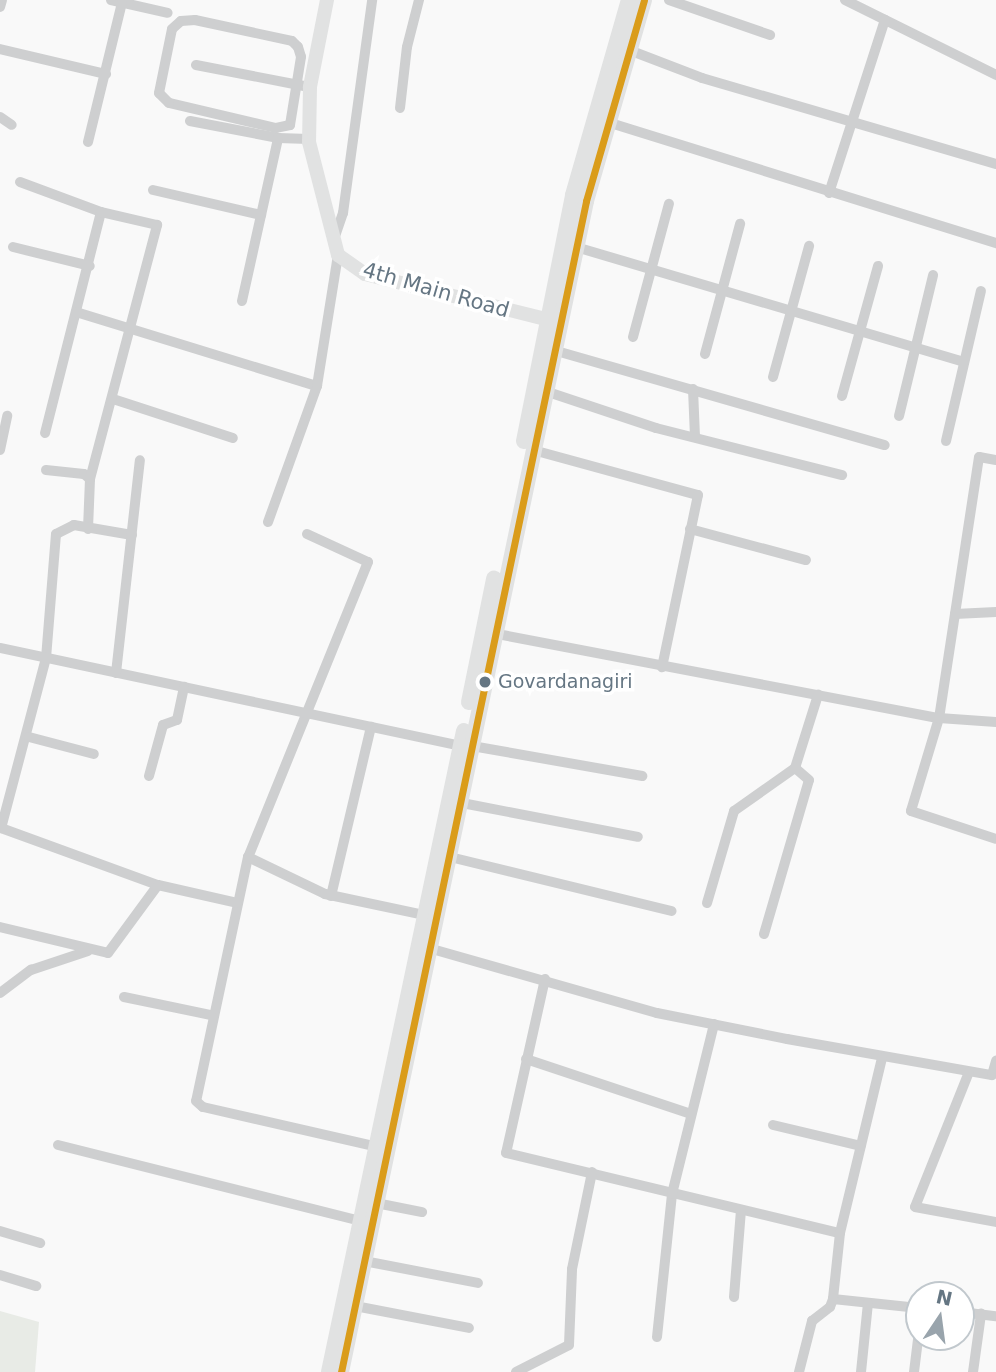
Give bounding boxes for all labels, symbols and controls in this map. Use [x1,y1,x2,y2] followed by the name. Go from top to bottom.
[360,257,512,323] street label: 4th Main Road
[498,671,633,693] place label: Govardanagiri
[478,675,492,689] marker: Govardanagiri
[905,1281,975,1351] north arrow
[934,1285,954,1310] text: N

